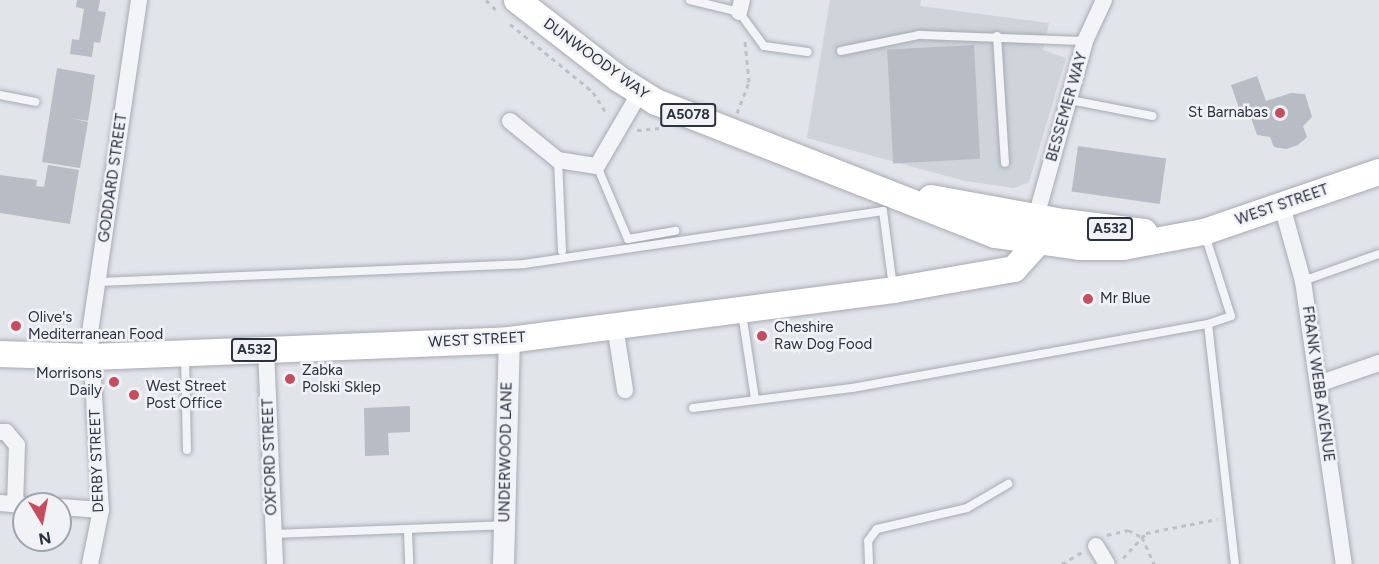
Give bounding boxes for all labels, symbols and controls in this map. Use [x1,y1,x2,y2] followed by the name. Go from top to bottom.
[540,15,652,103] street label: DUNWOODY WAY
[1043,50,1091,164] street label: BESSEMER WAY
[660,104,716,126] road number: A5078
[1188,104,1268,122] place label: St Barnabas
[1273,106,1287,120] marker: St Barnabas
[95,112,131,244] street label: GODDARD STREET
[1233,181,1331,229] street label: WEST STREET
[1086,218,1134,240] road number: A532
[1100,290,1150,308] place label: Mr Blue
[1081,292,1095,306] marker: Mr Blue
[1298,305,1338,463] street label: FRANK WEBB AVENUE
[28,308,163,343] place label: Olive's Mediterranean Food
[774,318,872,353] place label: Cheshire Raw Dog Food
[9,319,23,333] marker: Olive's Mediterranean Food
[428,328,526,352] street label: WEST STREET
[755,329,769,343] marker: Cheshire Raw Dog Food
[230,339,278,361] road number: A532
[302,361,381,396] place label: Zabka Polski Sklep
[36,364,102,399] place label: Morrisons Daily
[283,372,297,386] marker: Zabka Polski Sklep
[107,375,121,389] marker: Morrisons Daily
[146,377,226,412] place label: West Street Post Office
[496,381,516,523] street label: UNDERWOOD LANE
[127,388,141,402] marker: West Street Post Office
[259,398,281,516] street label: OXFORD STREET
[86,409,108,513] street label: DERBY STREET
[12,492,72,552] north arrow
[37,528,53,549] text: N

